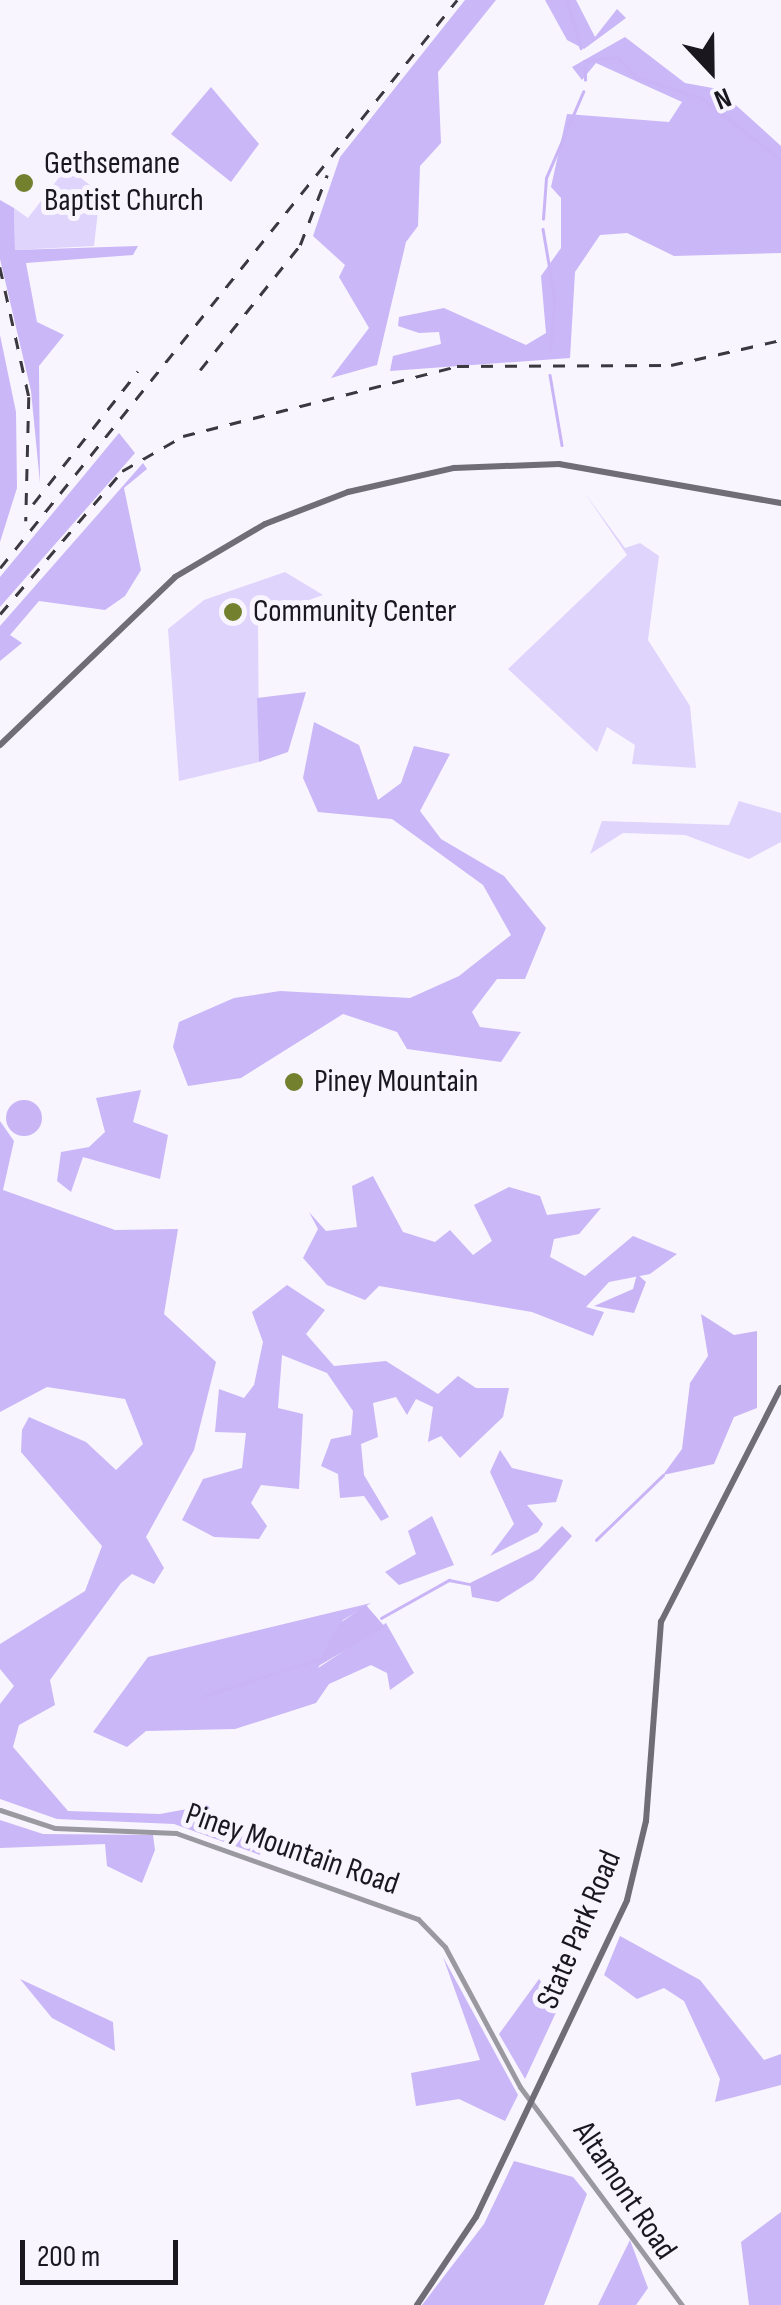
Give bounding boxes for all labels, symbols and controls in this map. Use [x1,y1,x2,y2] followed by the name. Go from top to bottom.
[661,20,761,120] north arrow
[709,80,736,116] text: N
[44,146,204,221] place label: Gethsemane Baptist Church
[13,172,35,194] marker: Gethsemane Baptist Church
[253,593,456,631] place label: Community Center
[222,601,244,623] marker: Community Center
[314,1063,478,1101] place label: Piney Mountain
[283,1071,305,1093] marker: Piney Mountain
[180,1796,404,1904] street label: Piney Mountain Road
[529,1845,631,2015] street label: State Park Road
[564,2115,684,2267] street label: Altamont Road
[25,2220,182,2282] scale bar
[37,2239,100,2275] text: 200 m

